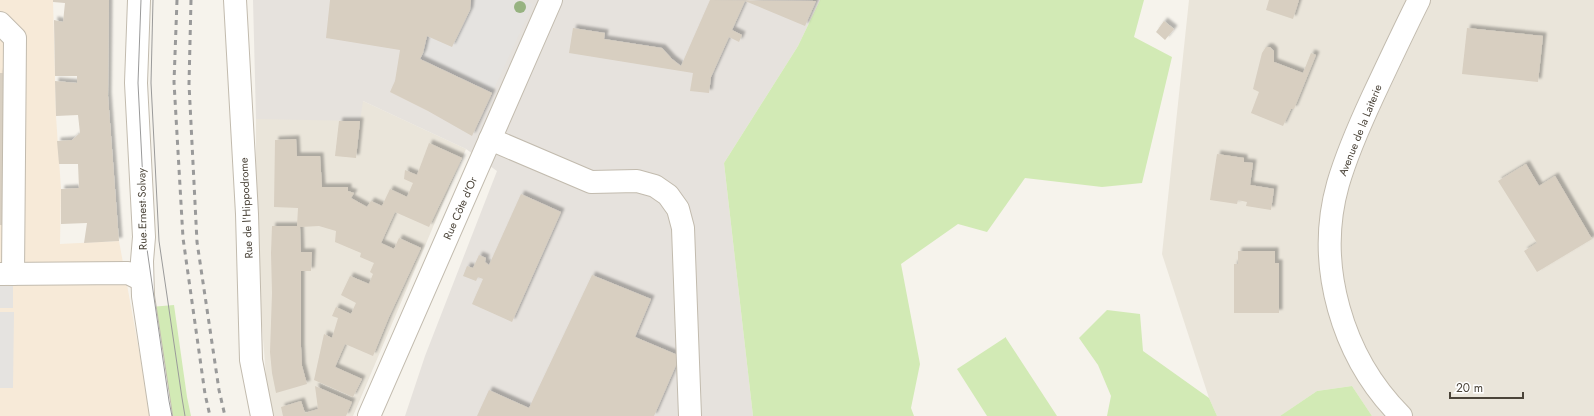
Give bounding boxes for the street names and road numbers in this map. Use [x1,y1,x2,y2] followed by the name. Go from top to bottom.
[1334,81,1386,178] street label: Avenue de la Laiterie
[235,157,257,259] street label: Rue de l'Hippodrome
[133,168,151,250] street label: Rue Ernest Solvay
[439,174,481,242] street label: Rue Côte d'Or

